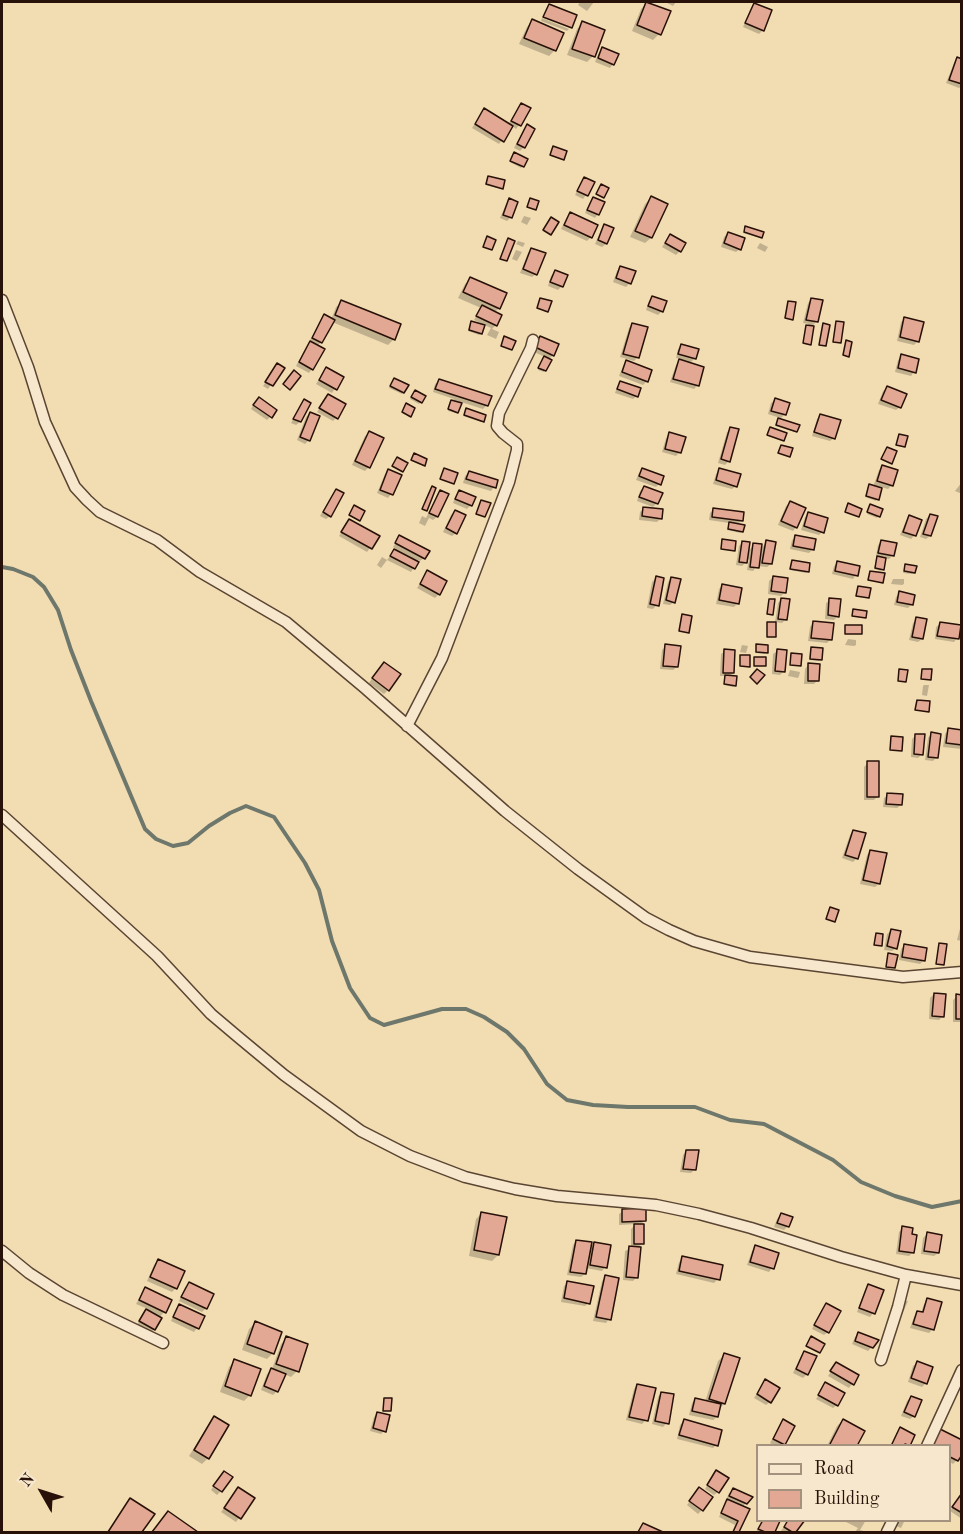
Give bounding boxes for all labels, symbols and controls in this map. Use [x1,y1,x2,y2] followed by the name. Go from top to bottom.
[756,1444,951,1522] legend
[814,1460,854,1478] text: Road
[12,1462,72,1522] north arrow
[18,1471,38,1490] text: N
[814,1490,879,1508] text: Building

